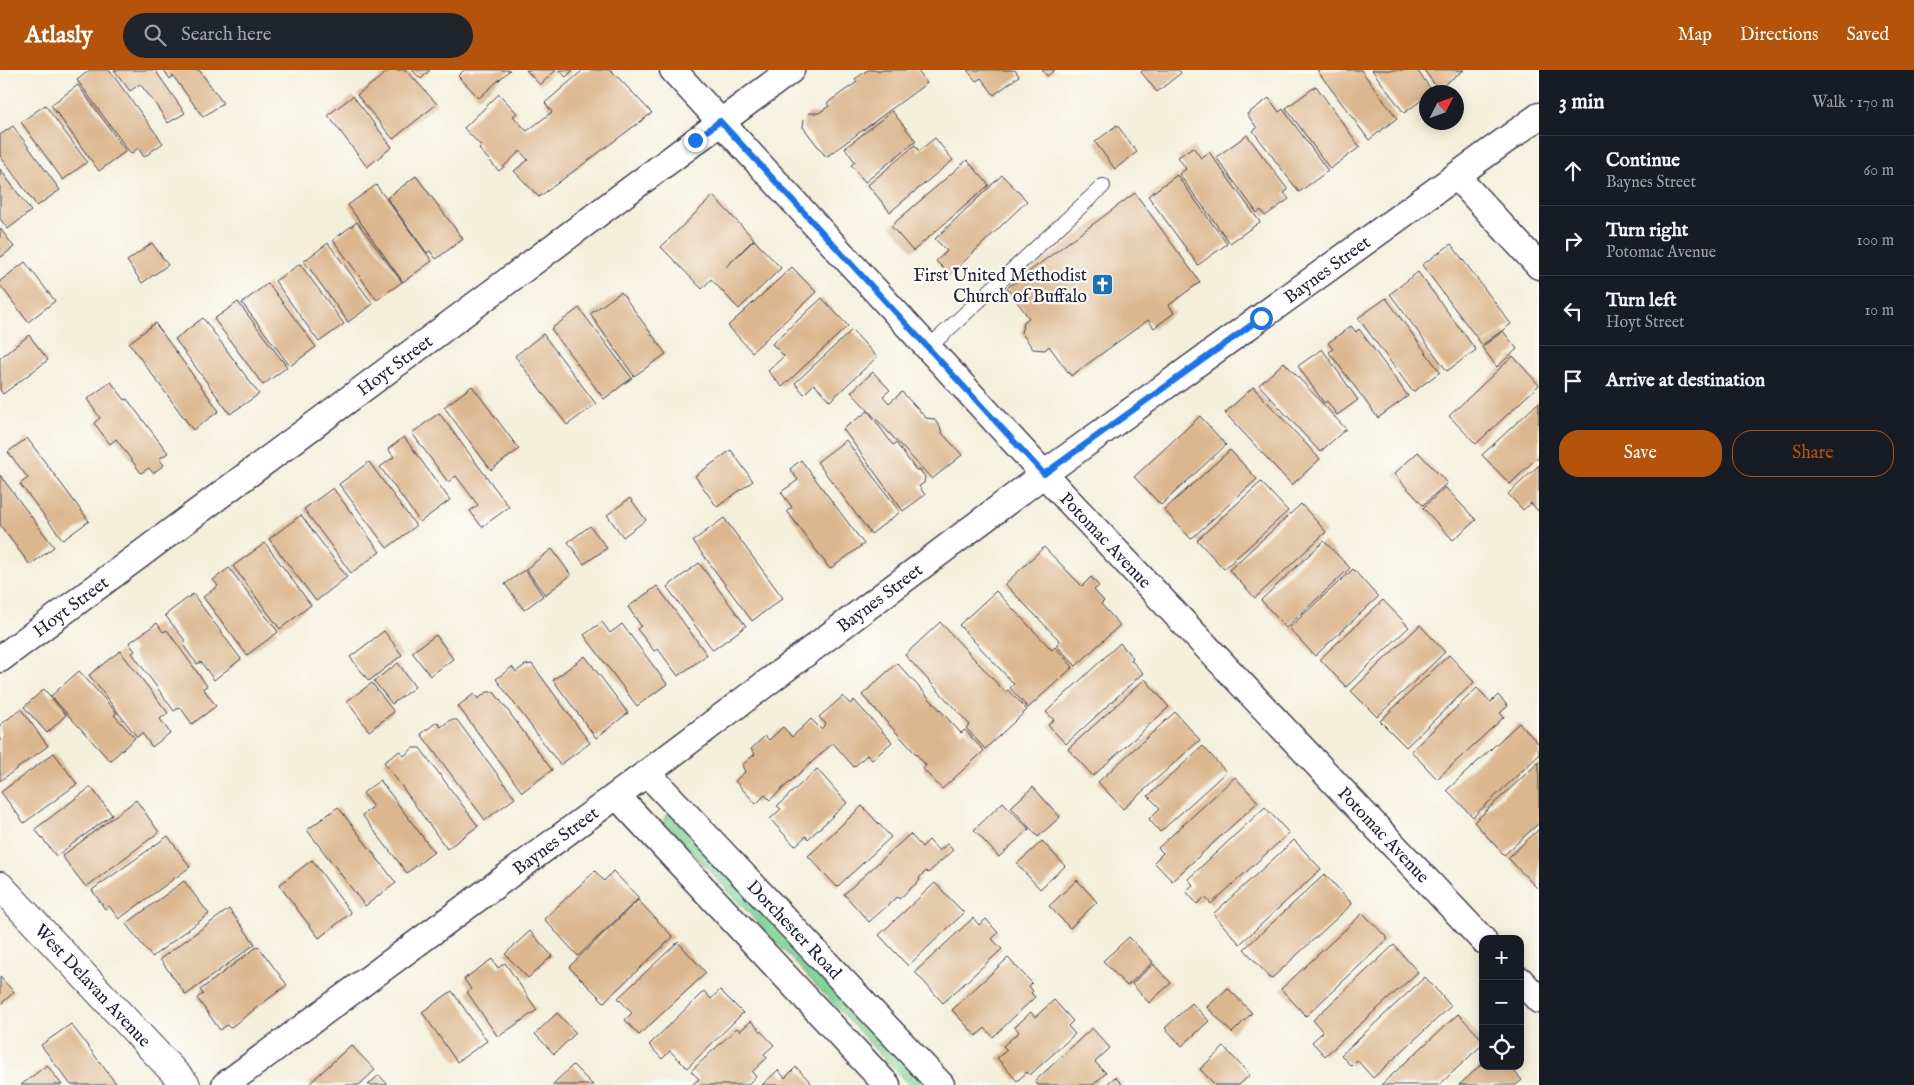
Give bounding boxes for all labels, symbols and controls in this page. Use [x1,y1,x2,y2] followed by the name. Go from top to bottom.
[123,13,473,58] search box
[25,20,93,51] text: Atlasly
[141,21,169,49] icon: search
[181,23,271,47] text: Search here
[1678,24,1712,47] text: Map
[1740,24,1818,47] text: Directions
[1846,24,1889,47] text: Saved
[1419,85,1464,130] north arrow
[1559,89,1604,116] text: 3 min
[1812,93,1894,113] text: Walk · 170 m
[684,129,707,152] route end
[1606,149,1680,173] text: Continue
[1559,157,1587,185] icon: ahead
[1864,161,1894,181] text: 60 m
[1606,173,1696,193] text: Baynes Street
[1606,219,1688,243] text: Turn right
[1559,227,1587,255] icon: right
[1857,231,1894,251] text: 100 m
[1280,232,1376,310] street label: Baynes Street
[1606,243,1716,263] text: Potomac Avenue
[913,265,1087,309] place label: First United Methodist Church of Buffalo
[1091,273,1115,297] church icon: First United Methodist Church of Buffalo
[1606,289,1677,313] text: Turn left
[1559,297,1587,325] icon: left
[1864,301,1894,321] text: 10 m
[1250,307,1273,330] route start
[1606,313,1685,333] text: Hoyt Street
[353,331,438,402] street label: Hoyt Street
[1559,367,1587,395] icon: arrive
[1606,369,1765,393] text: Arrive at destination
[1559,430,1722,477] button: Save
[1732,430,1894,477] button: Share
[1054,488,1156,594] street label: Potomac Avenue
[833,559,928,639] street label: Baynes Street
[29,572,114,643] street label: Hoyt Street
[1332,783,1434,889] street label: Potomac Avenue
[509,803,604,881] street label: Baynes Street
[741,876,846,985] street label: Dorchester Road
[29,920,155,1053] street label: West Delavan Avenue
[1479,935,1524,1070] map controls
[1479,935,1524,980] button: +
[1479,980,1524,1025] button: −
[1479,1025,1524,1070] button: locate

